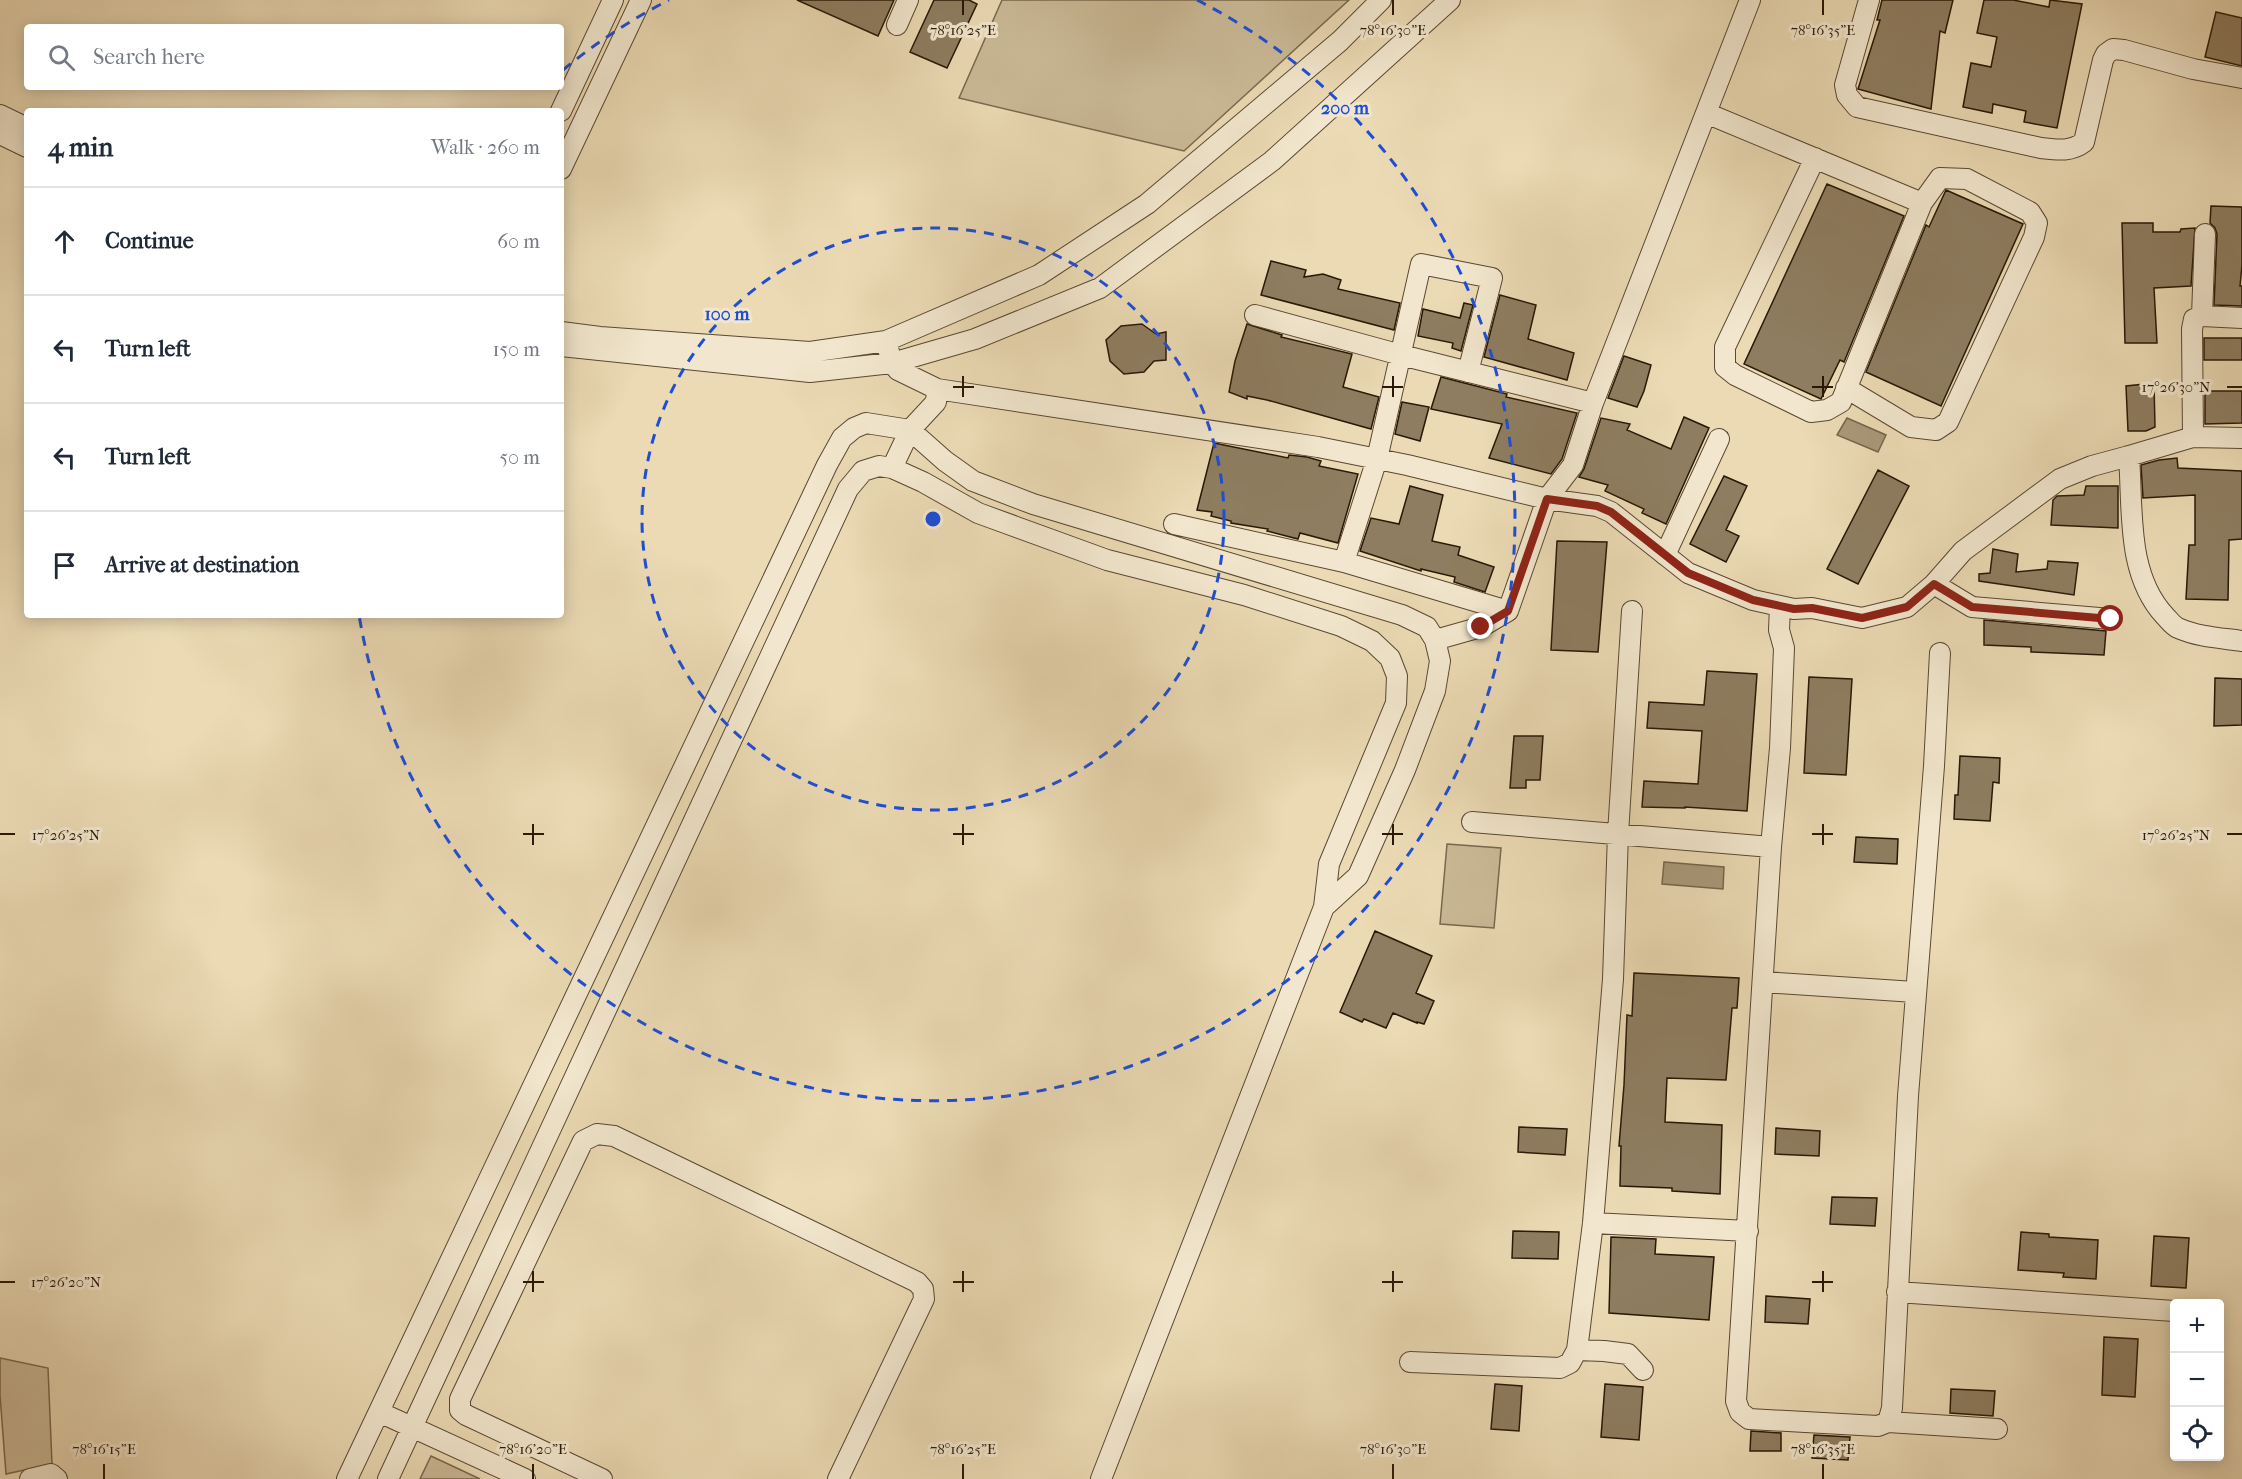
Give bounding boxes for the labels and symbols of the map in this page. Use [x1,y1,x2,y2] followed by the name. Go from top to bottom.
[930,21,996,39] text: 78°16'25"E
[1360,21,1426,39] text: 78°16'30"E
[1791,21,1855,39] text: 78°16'35"E
[1321,98,1370,119] text: 200 m
[704,304,751,325] text: 100 m
[2142,378,2211,396] text: 17°26'30"N
[923,509,943,529] centre of rings
[2097,605,2123,631] route start
[1467,613,1493,639] route end
[32,826,101,844] text: 17°26'25"N
[2142,826,2211,844] text: 17°26'25"N
[31,1273,102,1291] text: 17°26'20"N
[72,1440,136,1458] text: 78°16'15"E
[499,1440,567,1458] text: 78°16'20"E
[930,1440,996,1458] text: 78°16'25"E
[1360,1440,1426,1458] text: 78°16'30"E
[1791,1440,1855,1458] text: 78°16'35"E

